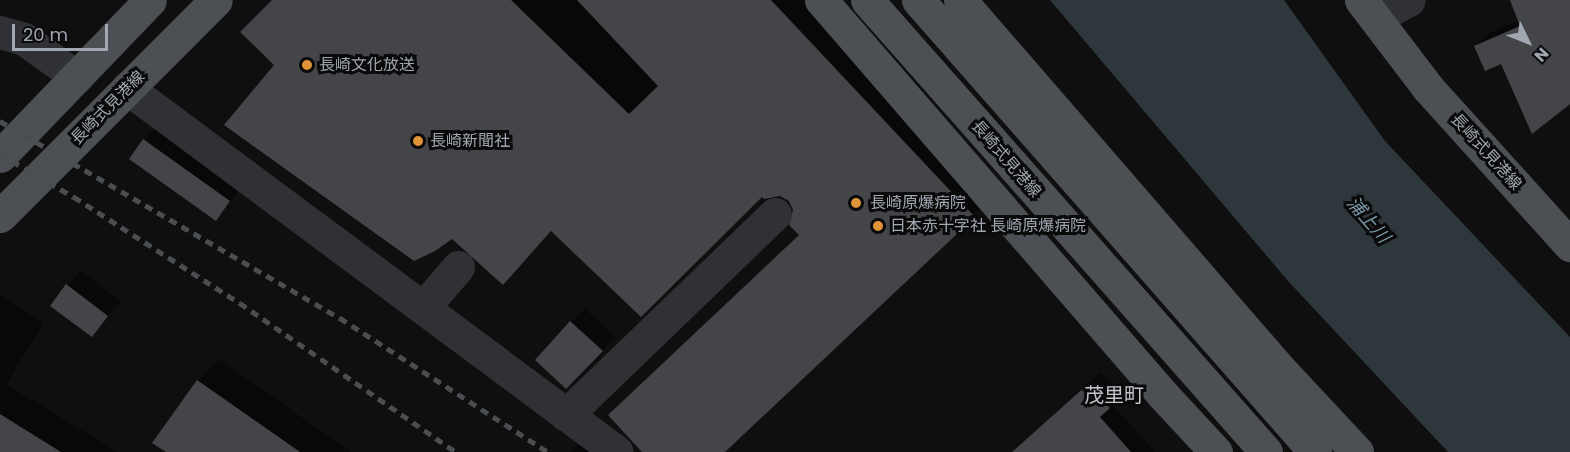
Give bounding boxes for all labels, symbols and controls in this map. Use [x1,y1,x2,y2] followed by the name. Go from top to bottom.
[15,12,111,50] scale bar
[1498,12,1558,72] north arrow
[23,22,68,47] text: 20 m
[1529,42,1554,67] text: N
[319,55,415,75] place label: 長崎文化放送
[300,58,314,72] marker: 長崎文化放送
[67,67,149,149] street label: 長崎式見港線
[1447,110,1525,194] street label: 長崎式見港線
[967,116,1045,202] street label: 長崎式見港線
[430,131,510,151] place label: 長崎新聞社
[411,134,425,148] marker: 長崎新聞社
[870,193,966,213] place label: 長崎原爆病院
[1342,193,1394,247] water label: 浦上川
[847,194,865,212] marker: 長崎原爆病院
[890,216,1086,236] place label: 日本赤十字社 長崎原爆病院
[871,219,885,233] marker: 日本赤十字社 長崎原爆病院
[1084,383,1144,407] district label: 茂里町

